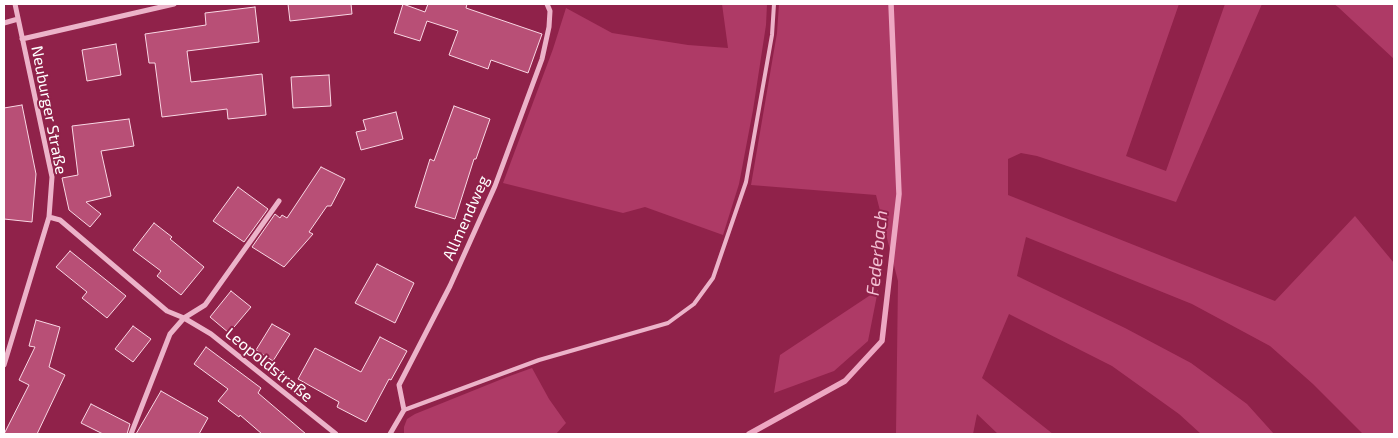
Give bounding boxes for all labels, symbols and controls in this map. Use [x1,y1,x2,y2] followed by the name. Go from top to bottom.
[27,44,71,176] street label: Neuburger Straße
[439,172,493,264] street label: Allmendweg
[862,209,892,297] water label: Federbach
[221,324,317,406] street label: Leopoldstraße

